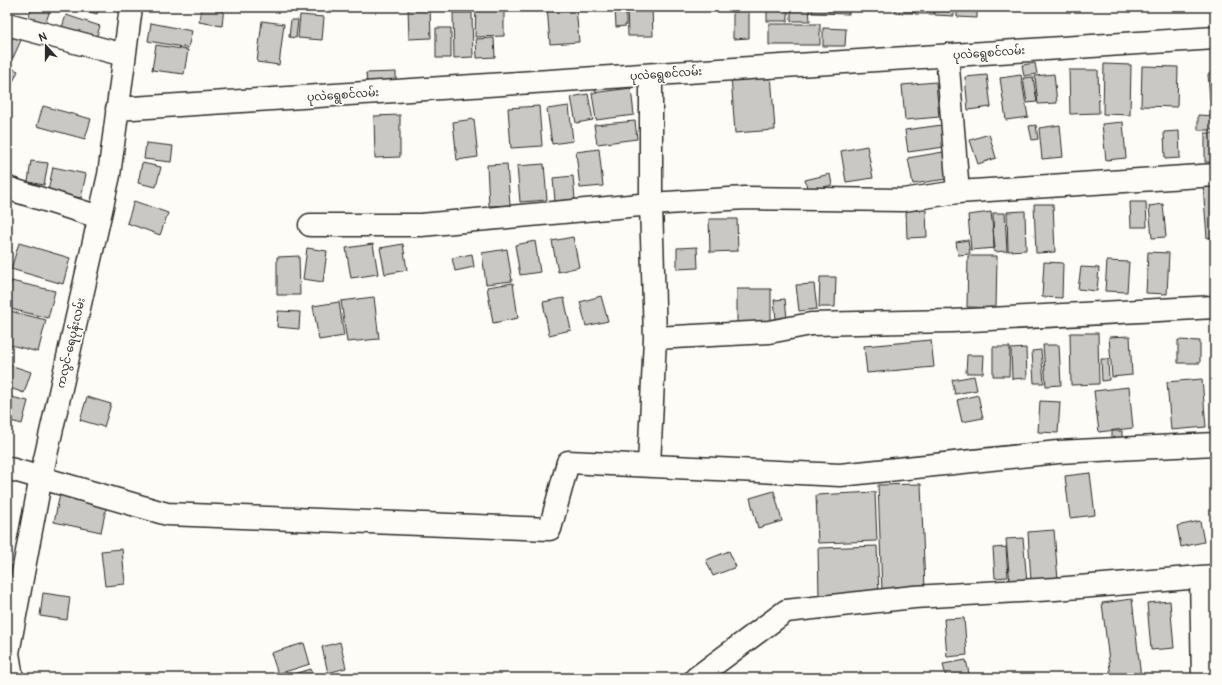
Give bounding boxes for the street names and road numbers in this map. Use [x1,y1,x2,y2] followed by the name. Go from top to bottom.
[952,43,1026,64] street label: ပုလဲရွေစင်လမ်း
[629,64,703,85] street label: ပုလဲရွေစင်လမ်း
[306,85,380,106] street label: ပုလဲရွေစင်လမ်း
[53,296,90,390] street label: ကလွင်-ရေပုန်းလမ်း

